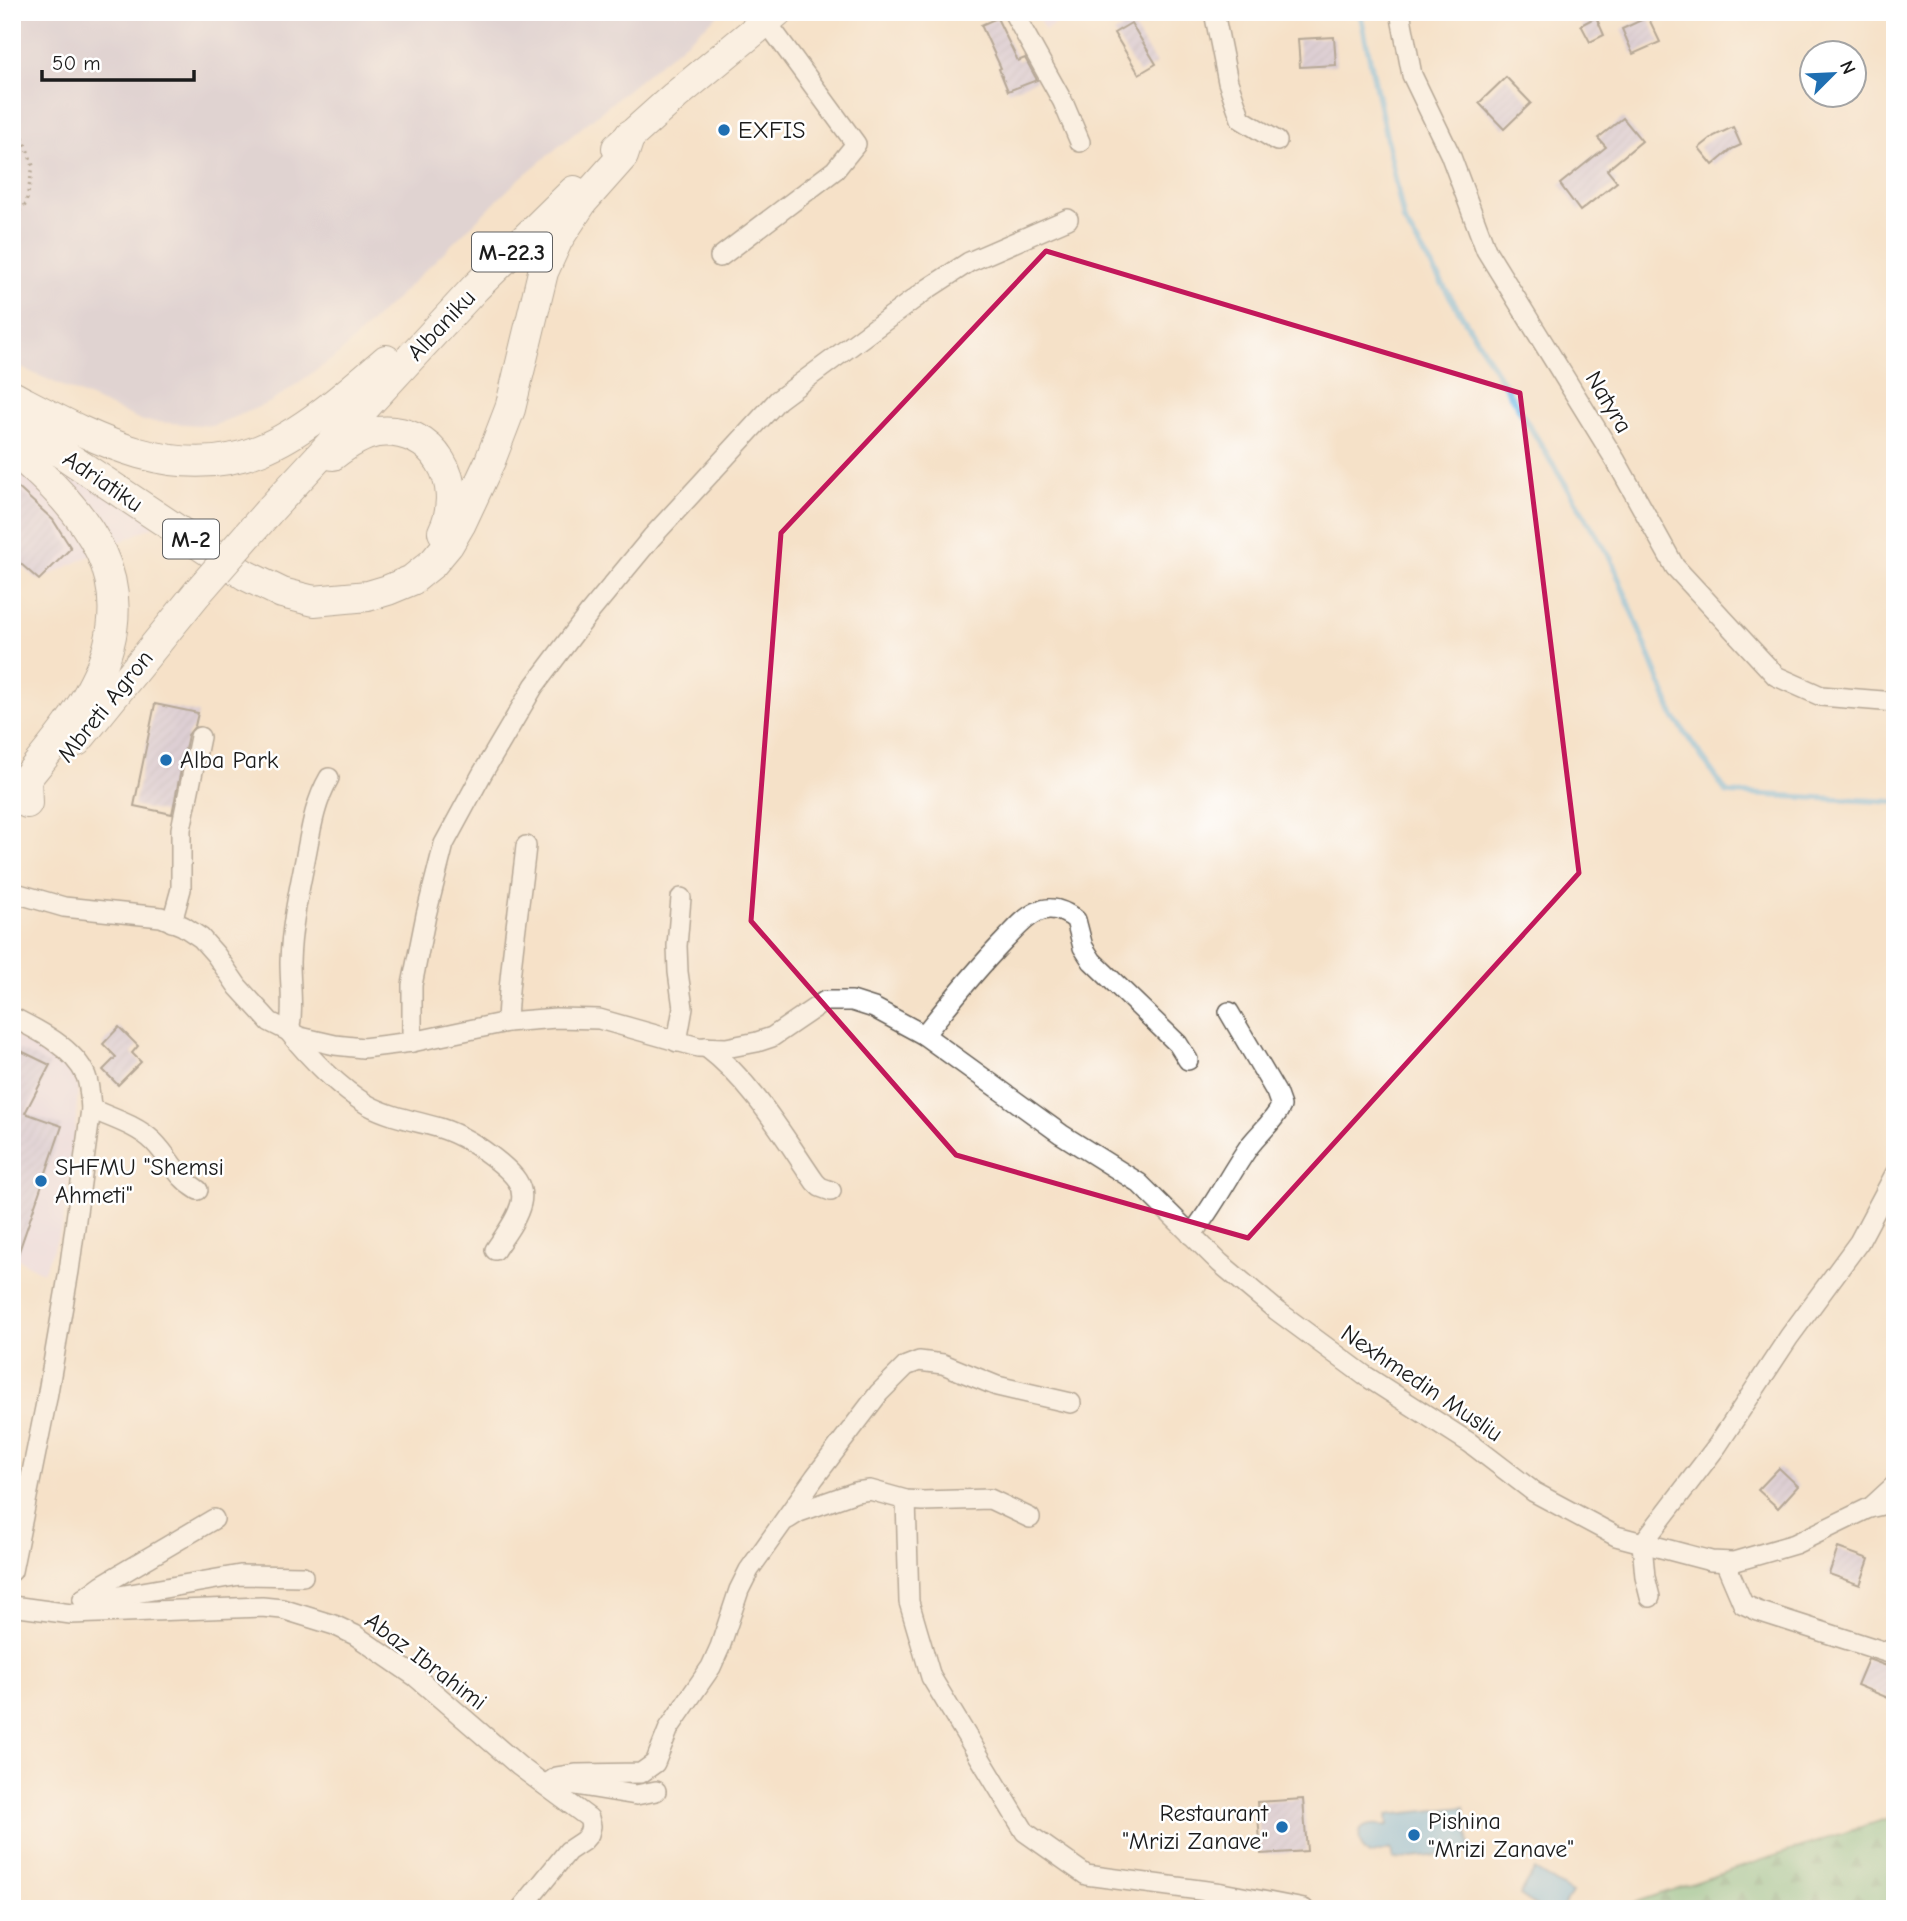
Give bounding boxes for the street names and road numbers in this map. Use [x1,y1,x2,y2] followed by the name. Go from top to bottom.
[472,232,552,272] road number: M-22.3
[401,284,481,366] street label: Albaniku
[1580,366,1638,438] street label: Natyra
[58,444,148,518] street label: Adriatiku
[163,520,219,558] road number: M-2
[51,644,159,768] street label: Mbreti Agron
[1336,1319,1508,1447] street label: Nexhmedin Musliu
[360,1606,492,1716] street label: Abaz Ibrahimi

